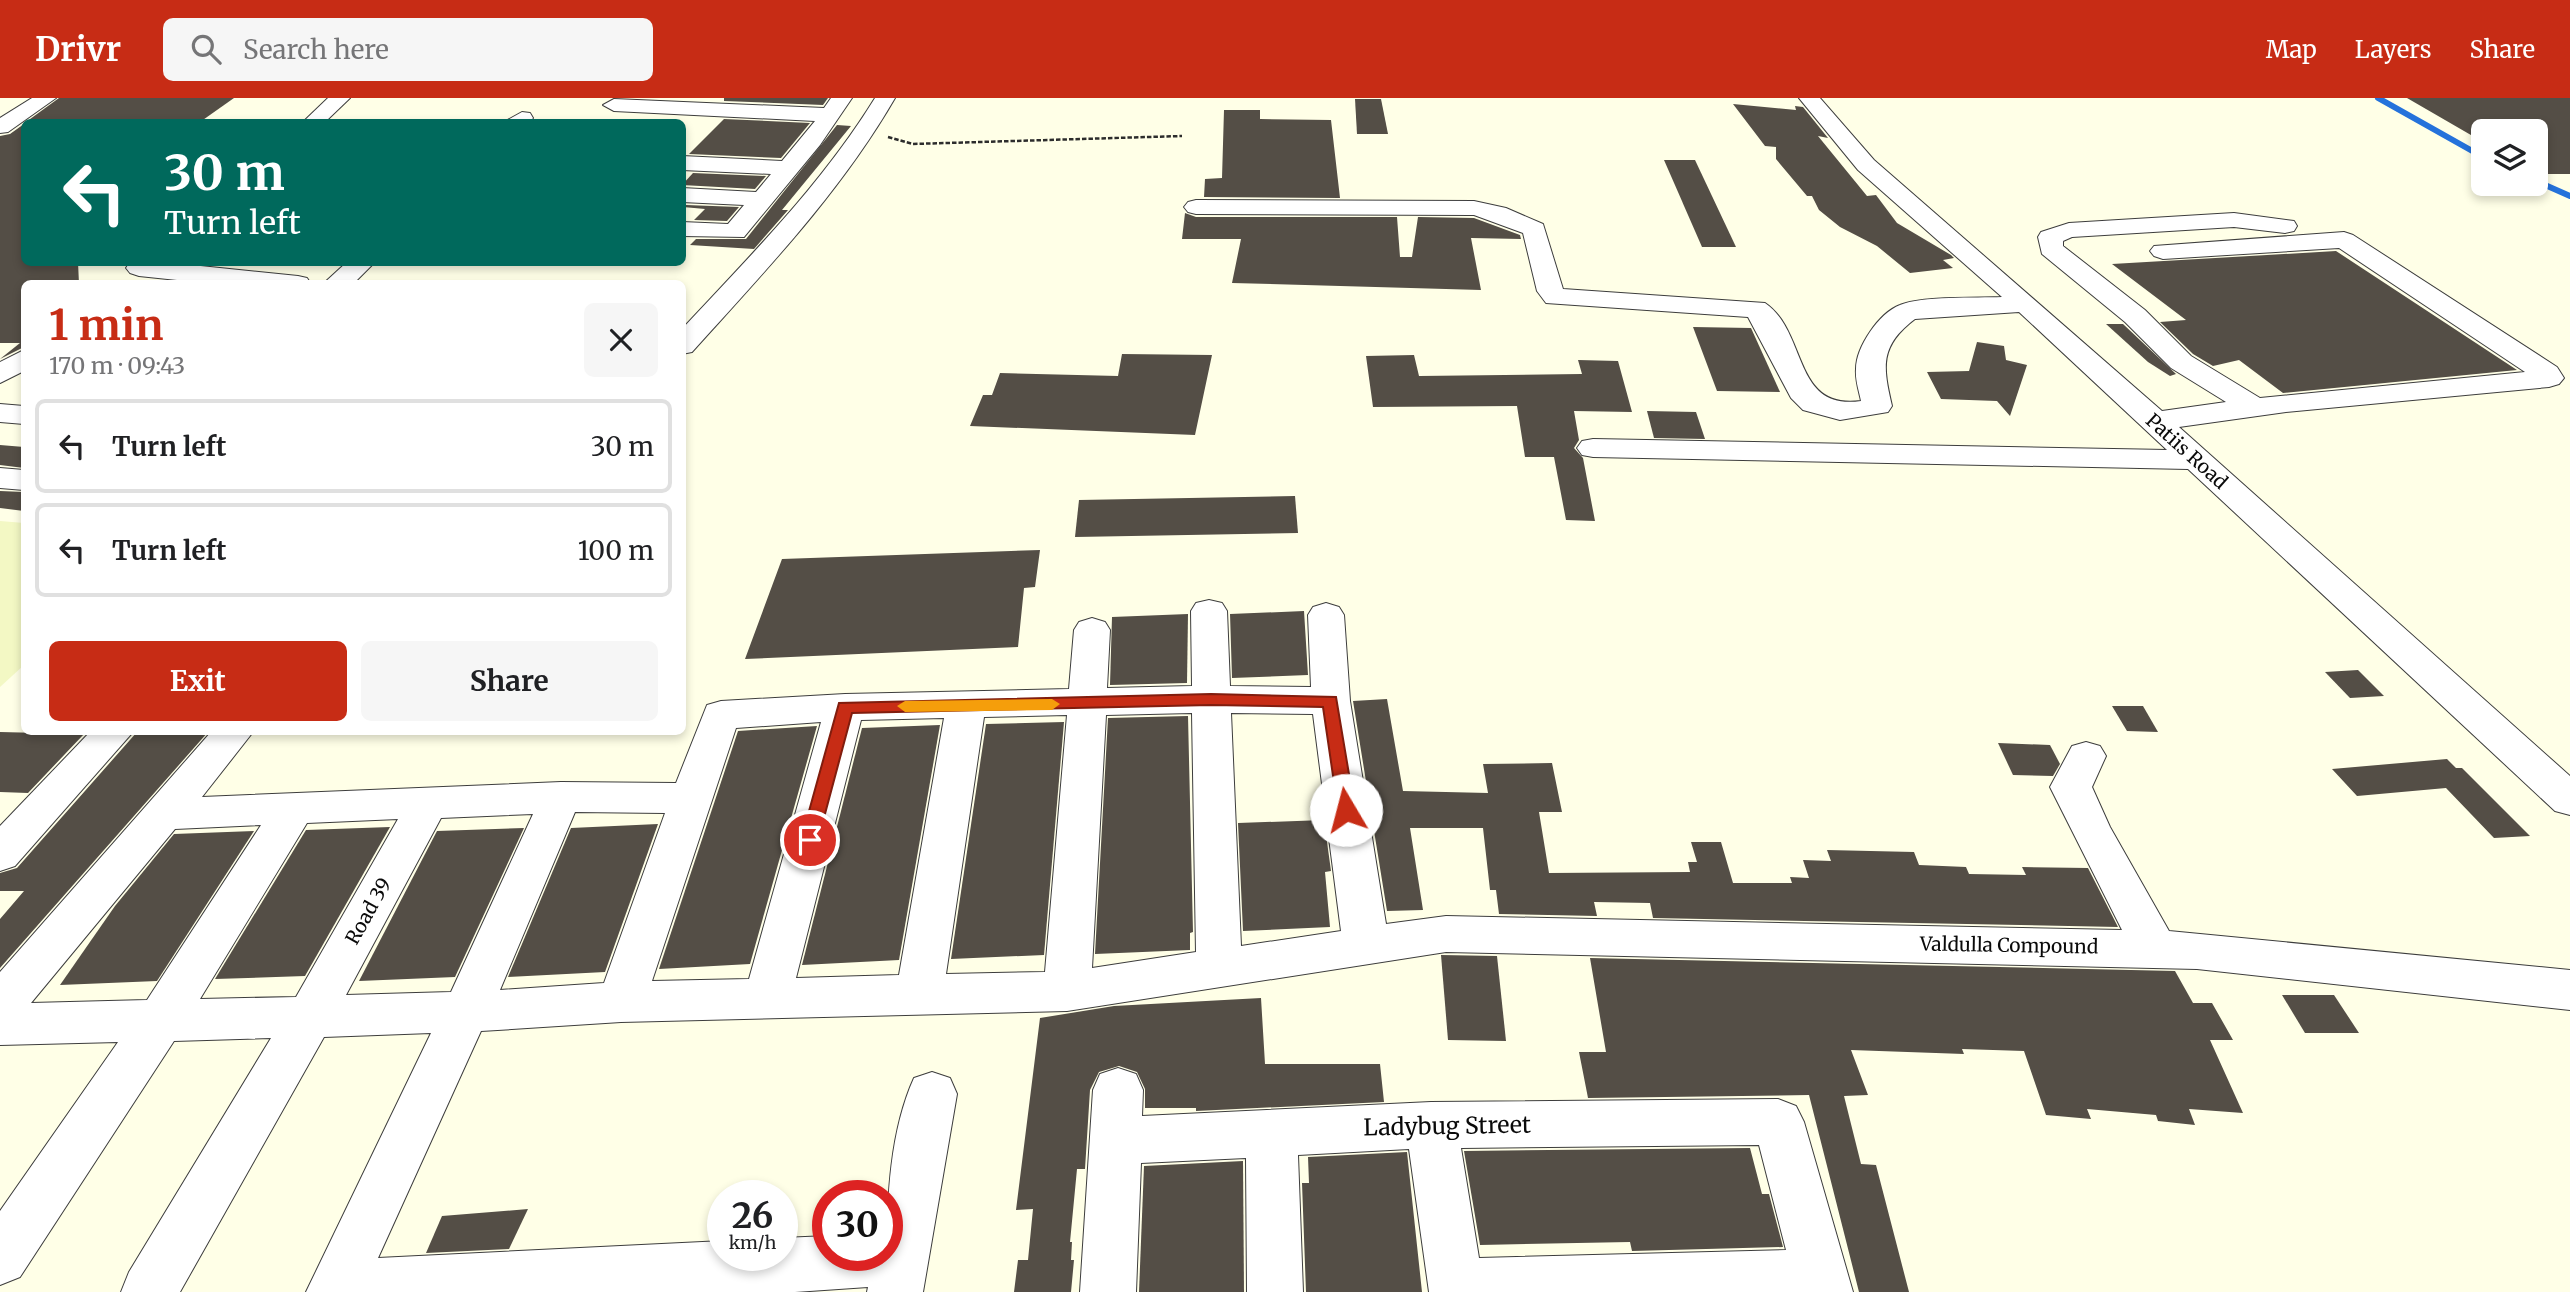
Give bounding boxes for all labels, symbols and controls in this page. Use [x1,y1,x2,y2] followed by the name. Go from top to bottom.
[163,18,653,81] search box
[35,29,121,70] text: Drivr
[187,30,225,68] icon: search
[243,33,389,66] text: Search here
[2266,34,2317,65] text: Map
[2355,34,2431,65] text: Layers
[2469,34,2535,65] text: Share
[2471,119,2548,196] map controls
[2471,119,2548,196] button: layers
[164,142,285,203] text: 30 m
[49,147,140,238] icon: left
[164,203,301,243] text: Turn left
[49,299,163,351] text: 1 min
[584,303,658,377] button: close
[49,351,185,380] text: 170 m · 09:43
[2141,408,2233,494] street label: Patiis Road
[53,427,91,465] icon: left
[112,430,226,463] text: Turn left
[591,430,654,463] text: 30 m
[53,531,91,569] icon: left
[112,534,226,567] text: Turn left
[578,534,654,567] text: 100 m
[49,641,347,721] button: Exit
[361,641,658,721] button: Share
[1309,773,1383,847] position arrow
[780,810,840,870] pin
[791,821,829,859] icon: arrive
[340,873,396,949] street label: Road 39
[1919,931,2098,959] street label: Valdulla Compound
[1363,1110,1531,1141] street label: Ladybug Street
[812,1180,903,1271] speed limit sign: 30
[732,1194,773,1238] text: 26
[729,1231,776,1254] text: km/h

